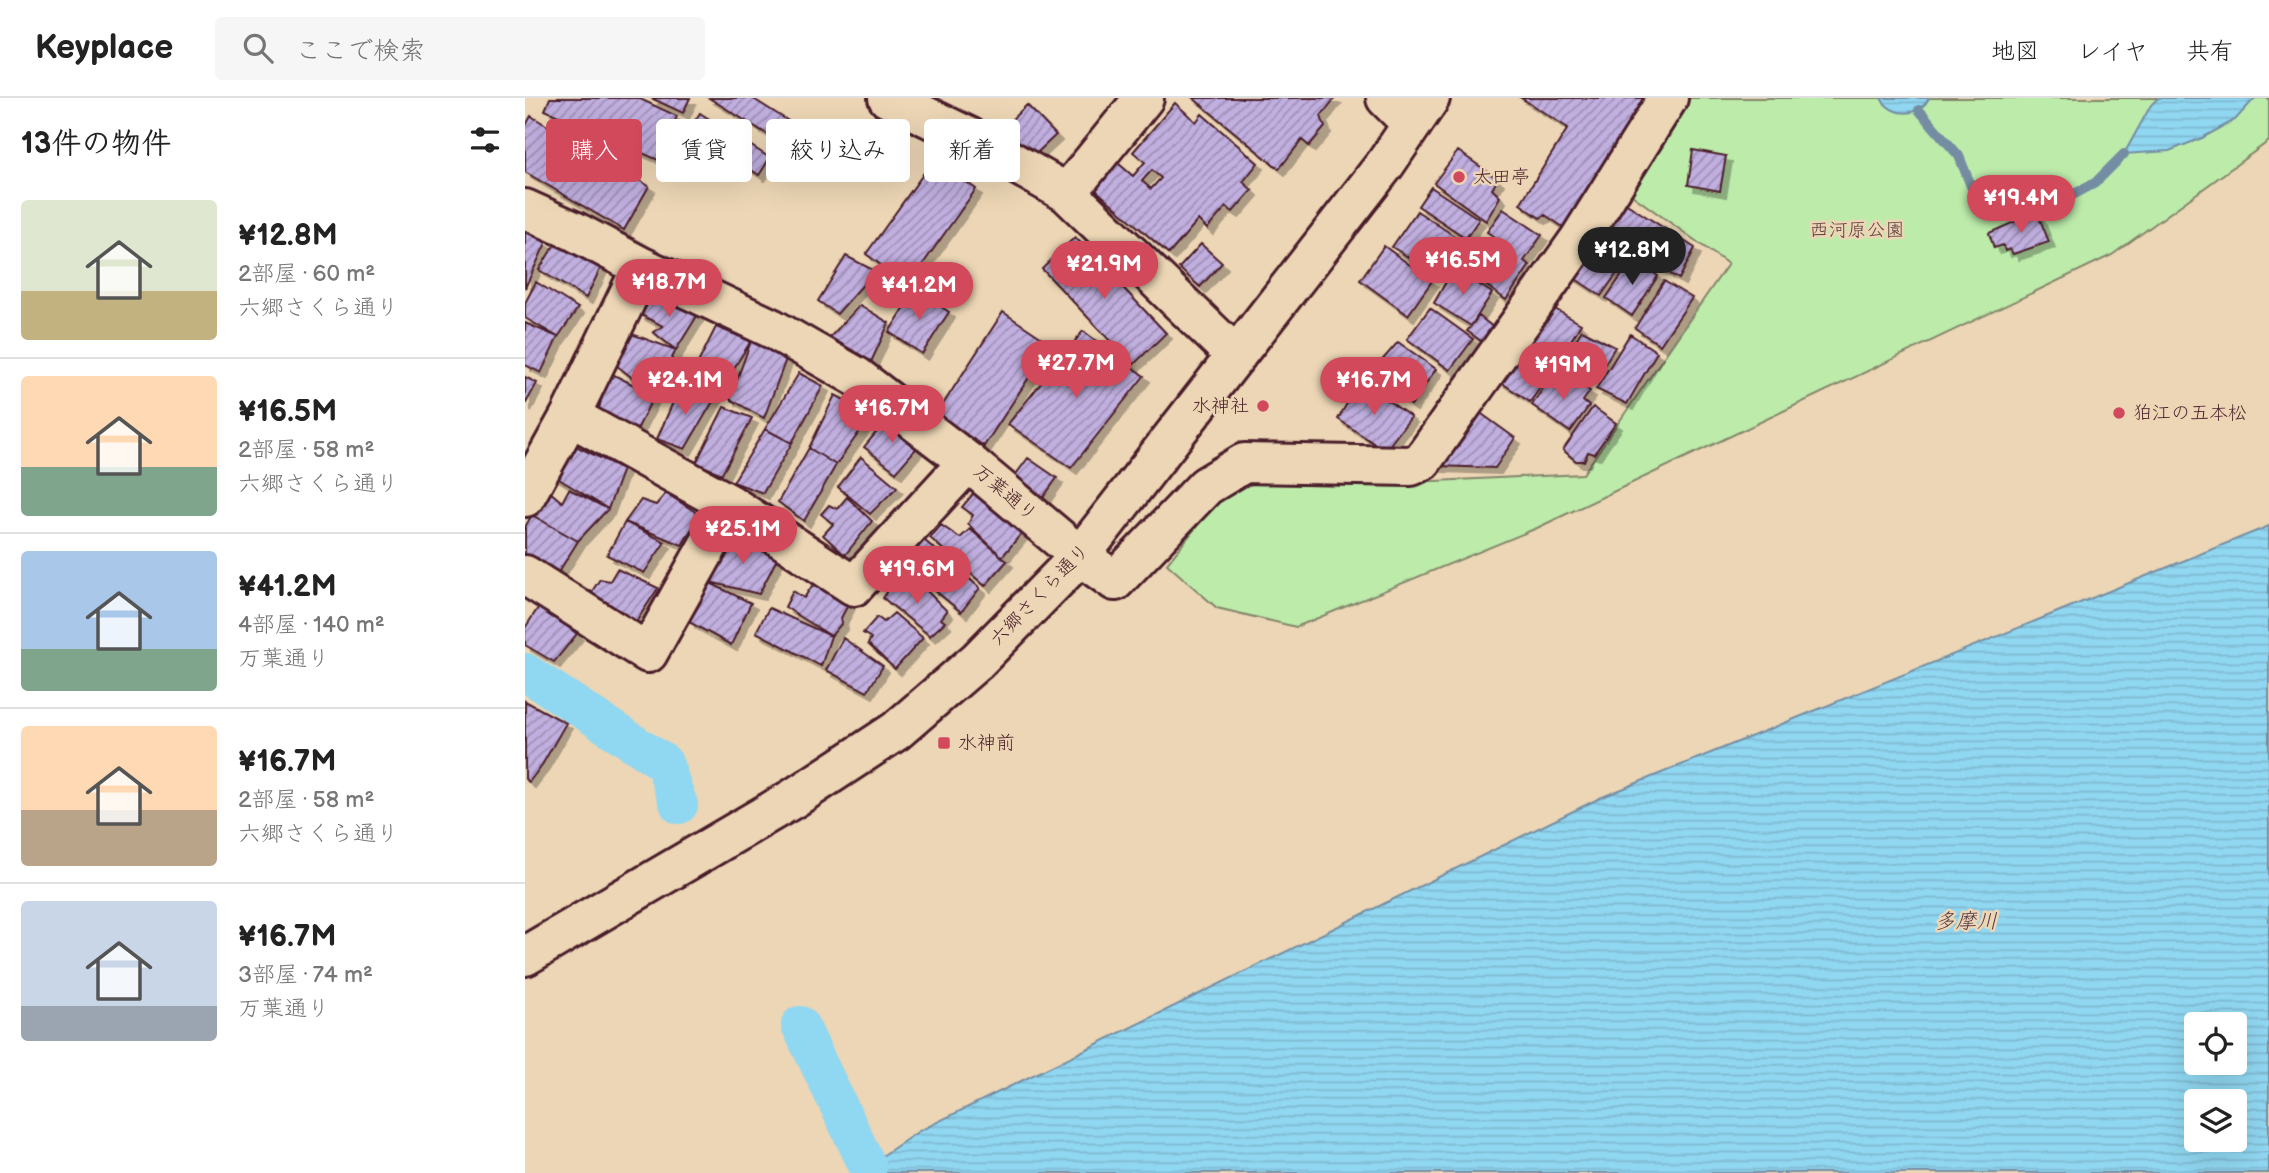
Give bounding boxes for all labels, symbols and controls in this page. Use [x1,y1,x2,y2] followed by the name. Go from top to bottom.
[215,17,705,80] search box
[35,28,173,68] text: Keyplace
[239,29,277,67] icon: search
[295,36,425,67] text: ここで検索
[1991,37,2039,66] text: 地図
[2077,37,2148,66] text: レイヤ
[2186,37,2234,66] text: 共有
[546,119,642,182] chip: 購入
[656,119,752,182] chip: 賃貸
[766,119,910,182] chip: 絞り込み
[924,119,1020,182] chip: 新着
[466,121,504,159] icon: filters
[21,126,171,162] text: 13件の物件
[1473,166,1530,189] place label: 太田亭
[1451,169,1467,185] marker: 太田亭
[1964,176,2078,235] pin: ¥19.4M
[1983,184,2059,212] text: ¥19.4M
[238,218,338,254] text: ¥12.8M
[1809,219,1905,242] park label: 西河原公園
[77,228,161,312] icon: home
[1575,228,1689,287] pin: ¥12.8M
[1594,236,1670,264] text: ¥12.8M
[1406,238,1520,297] pin: ¥16.5M
[1047,242,1161,301] pin: ¥21.9M
[1425,246,1501,274] text: ¥16.5M
[1066,250,1142,278] text: ¥21.9M
[238,260,375,288] text: 2部屋 · 60 m²
[612,260,726,319] pin: ¥18.7M
[862,262,976,322] pin: ¥41.2M
[631,268,707,296] text: ¥18.7M
[881,271,957,299] text: ¥41.2M
[238,294,399,322] text: 六郷さくら通り
[1019,341,1133,400] pin: ¥27.7M
[1522,342,1604,402] pin: ¥19M
[1037,349,1115,377] text: ¥27.7M
[1534,351,1592,379] text: ¥19M
[628,358,742,417] pin: ¥24.1M
[1317,358,1431,417] pin: ¥16.7M
[647,366,723,394] text: ¥24.1M
[1336,366,1412,394] text: ¥16.7M
[835,386,949,445] pin: ¥16.7M
[238,394,337,430] text: ¥16.5M
[854,394,930,422] text: ¥16.7M
[1192,395,1249,418] place label: 水神社
[1255,398,1271,414] marker: 水神社
[2133,402,2247,425] place label: 狛江の五本松
[77,404,161,488] icon: home
[2111,405,2127,421] marker: 狛江の五本松
[238,436,374,464] text: 2部屋 · 58 m²
[968,460,1042,526] street label: 万葉通り
[238,470,399,498] text: 六郷さくら通り
[686,506,800,566] pin: ¥25.1M
[705,515,781,543] text: ¥25.1M
[986,539,1094,651] street label: 六郷さくら通り
[860,546,974,606] pin: ¥19.6M
[879,555,955,583] text: ¥19.6M
[238,569,337,605] text: ¥41.2M
[77,579,161,663] icon: home
[238,611,385,639] text: 4部屋 · 140 m²
[238,645,330,673] text: 万葉通り
[958,732,1015,755] place label: 水神前
[936,735,952,751] marker: 水神前
[238,744,336,780] text: ¥16.7M
[77,754,161,838] icon: home
[238,786,374,814] text: 2部屋 · 58 m²
[238,820,399,848] text: 六郷さくら通り
[1935,909,1998,934] water label: 多摩川
[238,919,336,955] text: ¥16.7M
[77,929,161,1013] icon: home
[238,961,373,989] text: 3部屋 · 74 m²
[238,995,330,1023] text: 万葉通り
[2184,1012,2247,1152] map controls
[2184,1012,2247,1075] button: locate
[2184,1089,2247,1152] button: layers

